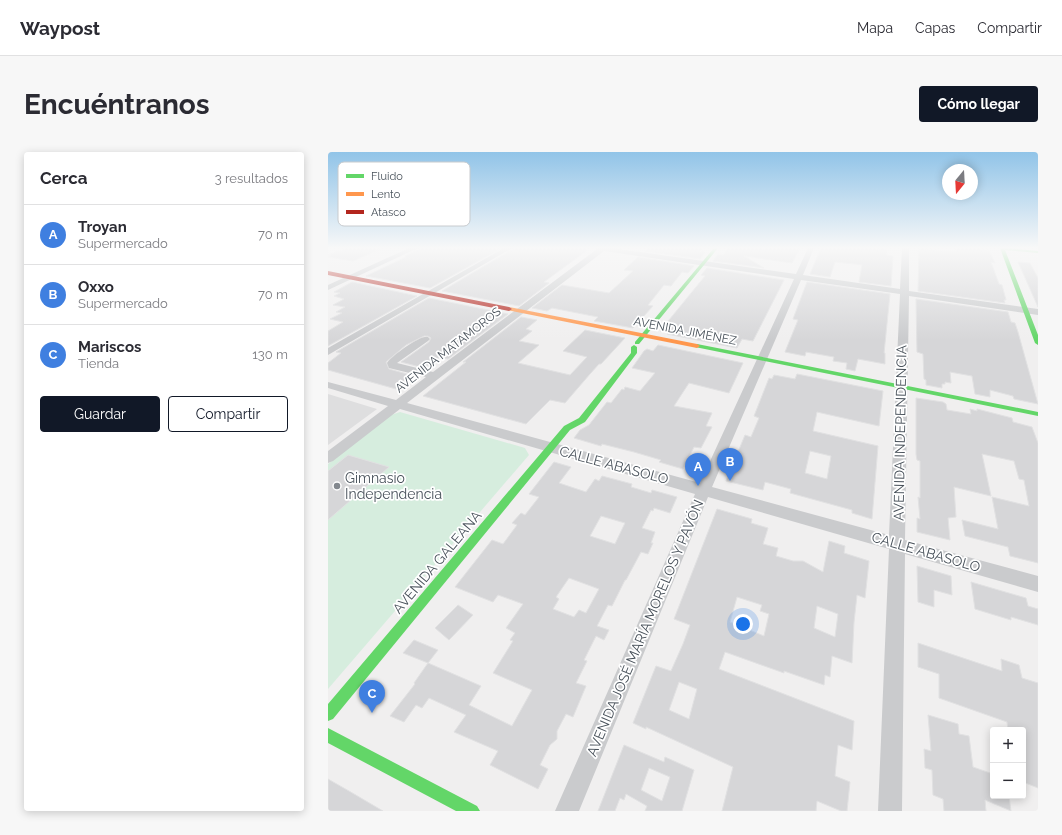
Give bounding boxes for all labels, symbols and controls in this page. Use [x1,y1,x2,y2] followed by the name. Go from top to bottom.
[20,17,100,39] text: Waypost
[857,20,893,36] text: Mapa
[915,20,955,36] text: Capas
[977,20,1042,36] text: Compartir
[919,86,1038,122] button: Cómo llegar
[24,88,210,121] text: Encuéntranos
[338,162,470,226] legend
[942,164,978,200] north arrow
[40,168,88,188] text: Cerca
[371,170,403,183] text: Fluido
[215,171,288,186] text: 3 resultados
[371,188,401,201] text: Lento
[371,206,406,219] text: Atasco
[78,218,127,236] text: Troyan
[49,227,57,242] text: A
[258,227,288,242] text: 70 m
[78,236,168,251] text: Supermercado
[78,278,114,296] text: Oxxo
[49,287,57,302] text: B
[258,287,288,302] text: 70 m
[78,296,168,311] text: Supermercado
[392,304,504,396] street label: AVENIDA MATAMOROS
[632,314,738,348] street label: AVENIDA JIMÉNEZ
[78,338,141,356] text: Mariscos
[890,344,910,521] street label: AVENIDA INDEPENDENCIA
[49,347,57,362] text: C
[252,347,288,362] text: 130 m
[78,356,119,371] text: Tienda
[40,396,160,432] button: Guardar
[168,396,288,432] button: Compartir
[558,443,670,487] street label: CALLE ABASOLO
[717,448,743,481] pin: B
[685,453,711,486] pin: A
[345,470,442,502] place label: Gimnasio Independencia
[332,481,342,491] marker: Gimnasio Independencia
[583,497,707,759] street label: AVENIDA JOSÉ MARÍA MORELOS Y PAVÓN
[389,507,485,617] street label: AVENIDA GALEANA
[870,529,982,575] street label: CALLE ABASOLO
[733,614,753,634] your location
[359,680,385,713] pin: C
[990,727,1026,799] map controls
[990,727,1026,763] button: +
[990,763,1026,799] button: −

